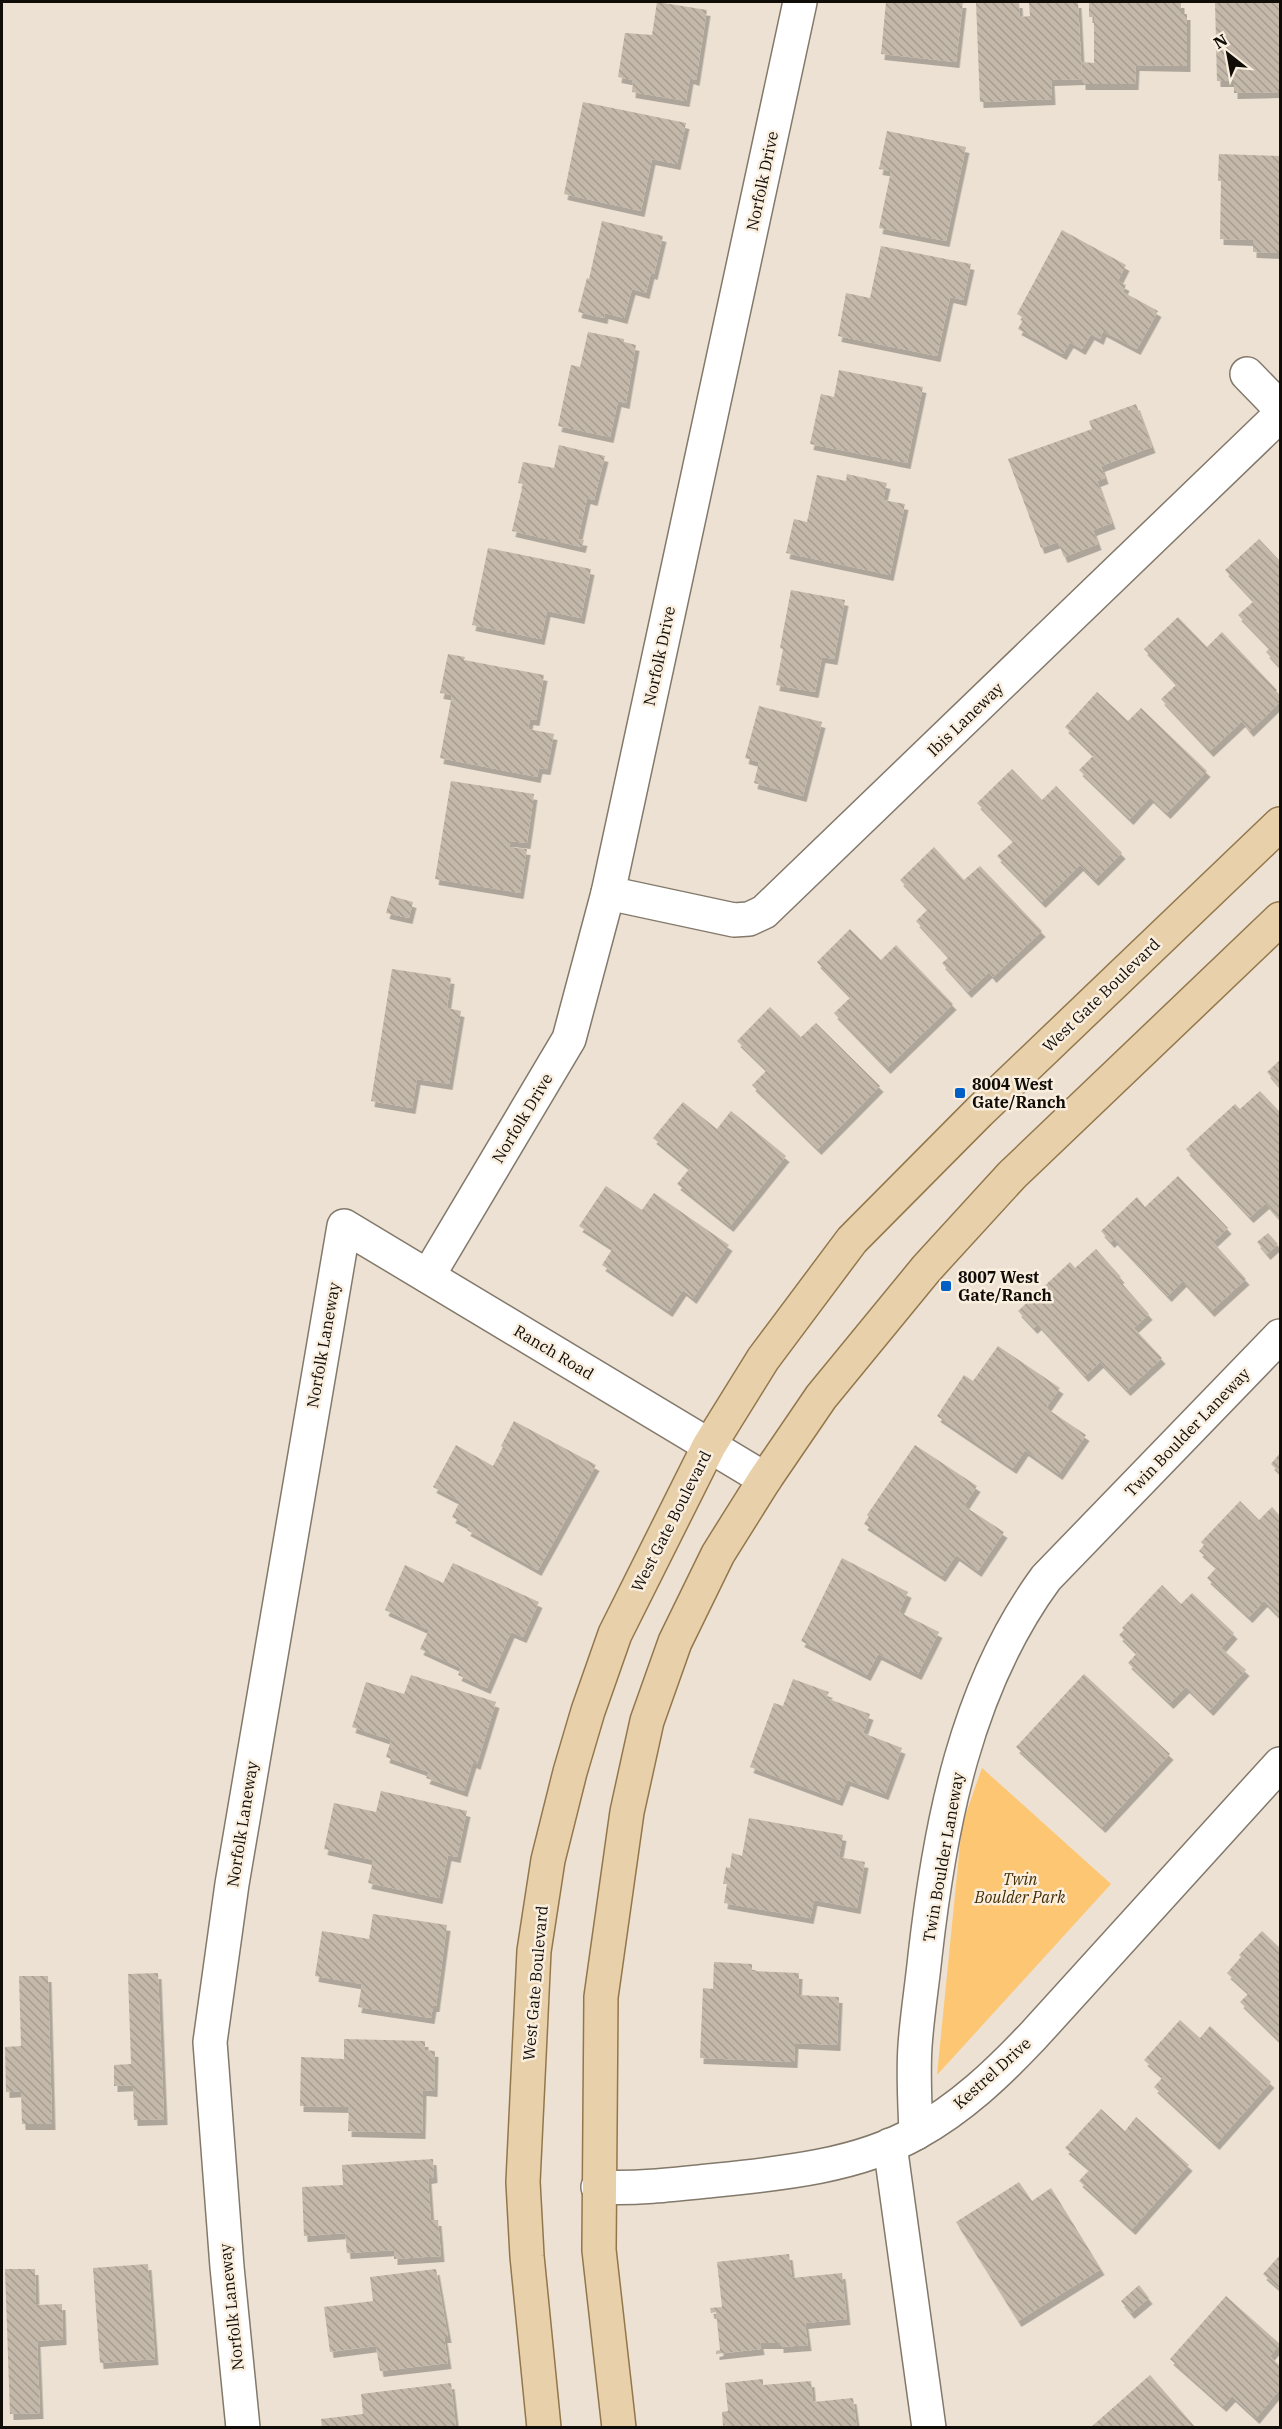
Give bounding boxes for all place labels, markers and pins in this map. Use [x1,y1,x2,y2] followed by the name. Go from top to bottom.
[972,1074,1066,1112] place label: 8004 West Gate/Ranch
[953,1086,967,1100] marker: 8004 West Gate/Ranch
[958,1267,1052,1305] place label: 8007 West Gate/Ranch
[939,1279,953,1293] marker: 8007 West Gate/Ranch

